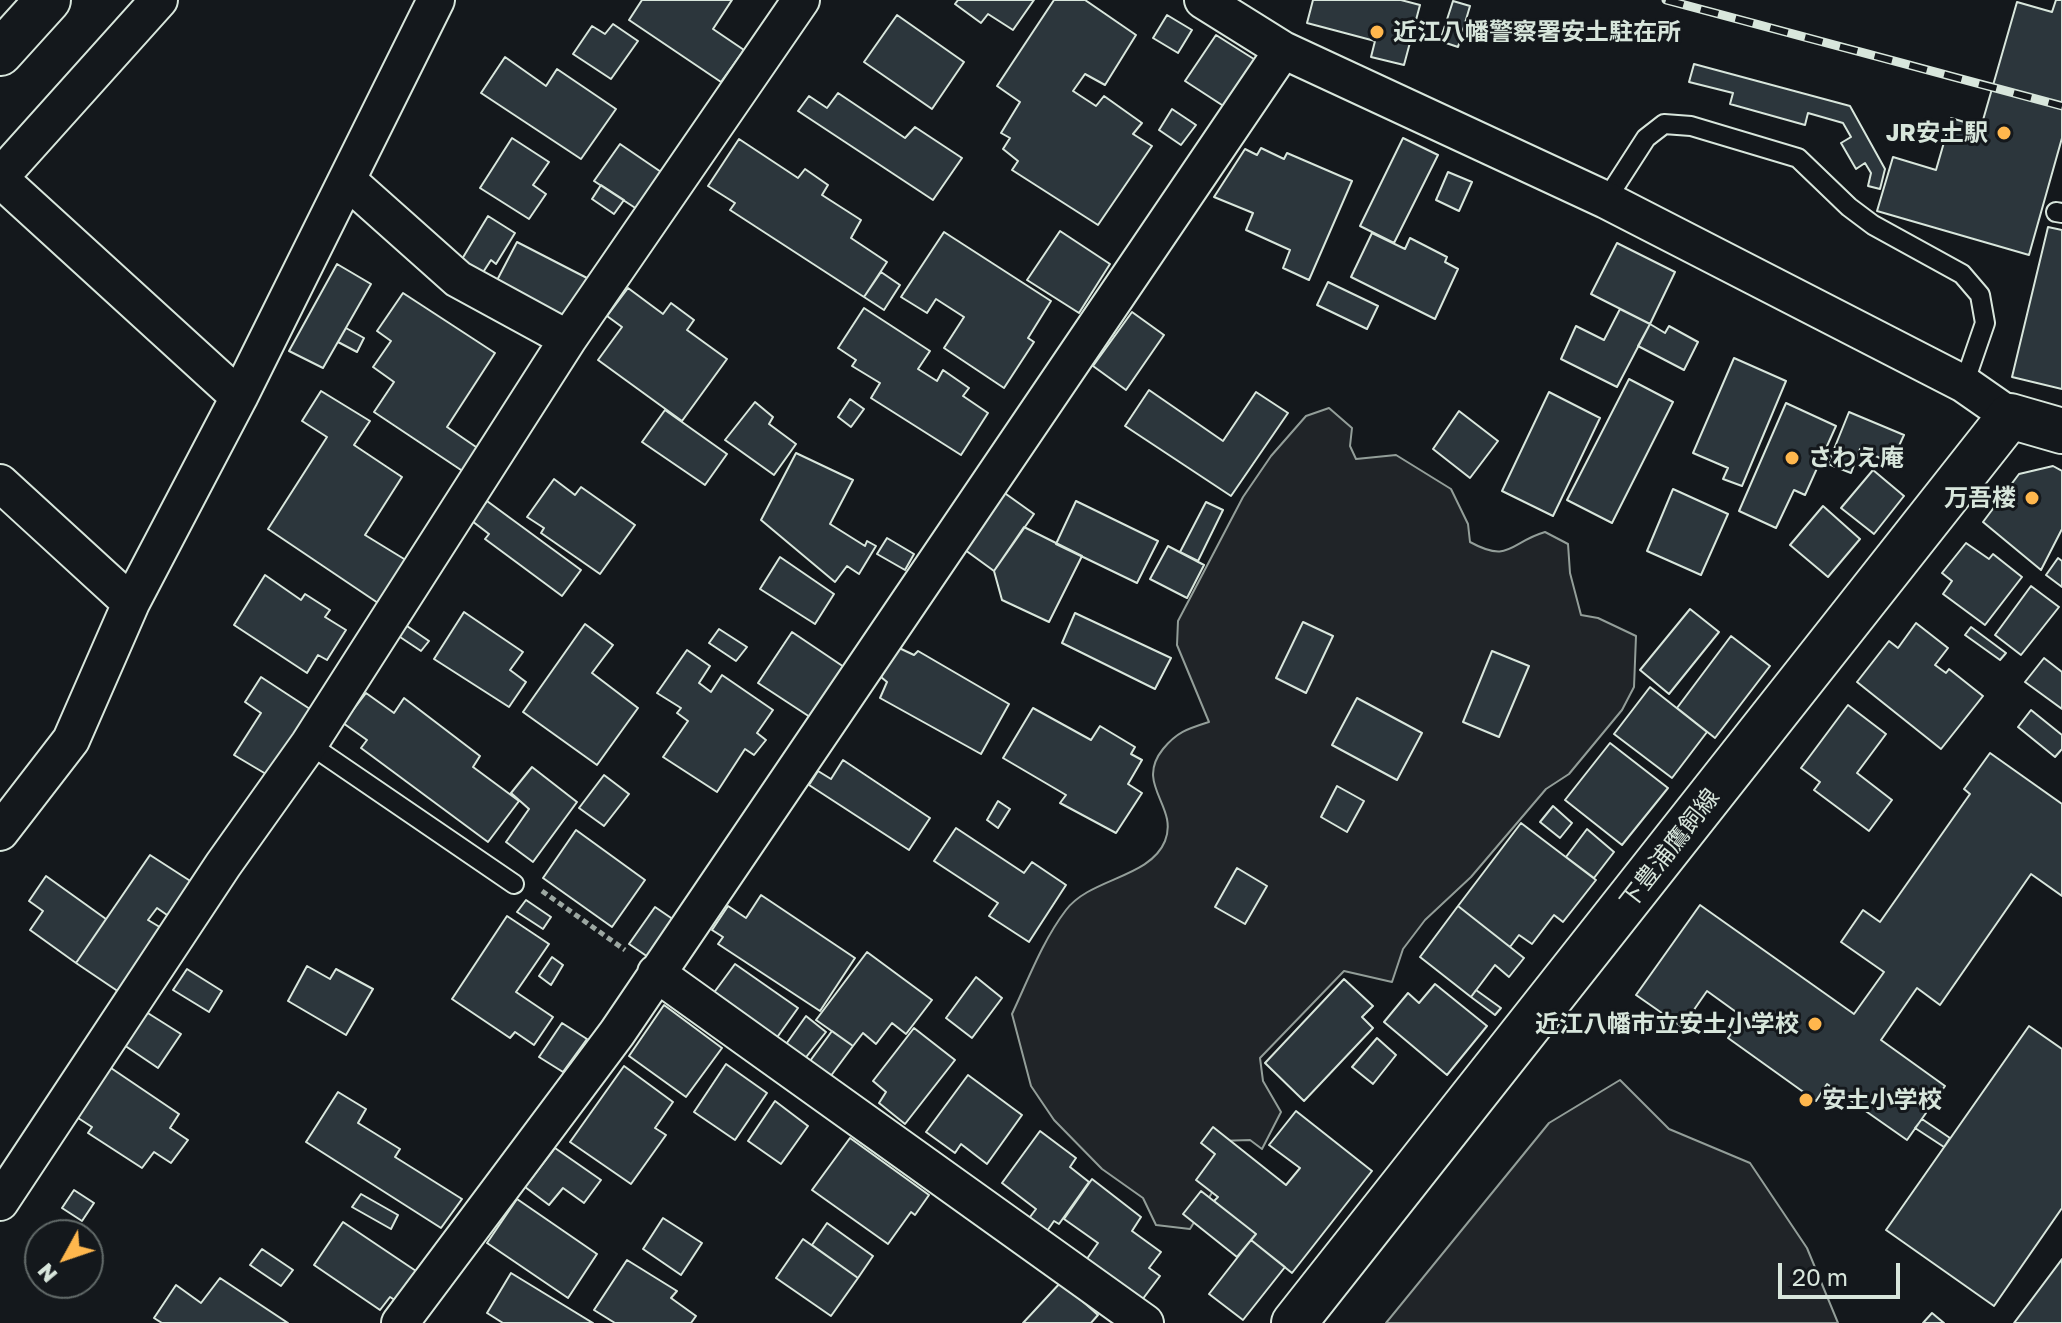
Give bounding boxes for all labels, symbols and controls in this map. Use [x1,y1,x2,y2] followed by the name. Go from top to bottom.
[1393,18,1681,46] place label: 近江八幡警察署安土駐在所
[1368,23,1386,41] marker: 近江八幡警察署安土駐在所
[1886,119,1988,147] place label: JR安土駅
[1995,124,2013,142] marker: JR安土駅
[1808,444,1904,472] place label: さわえ庵
[1783,449,1801,467] marker: さわえ庵
[1944,484,2016,512] place label: 万吾楼
[2023,489,2041,507] marker: 万吾楼
[1614,783,1726,915] street label: 下豊浦鷹飼線
[1535,1010,1799,1038] place label: 近江八幡市立安土小学校
[1806,1015,1824,1033] marker: 近江八幡市立安土小学校
[1822,1086,1942,1114] place label: 安土小学校
[1797,1091,1815,1109] marker: 安土小学校
[24,1219,104,1299] north arrow
[1782,1247,1904,1297] scale bar
[31,1258,62,1289] text: N
[1792,1262,1848,1291] text: 20 m

